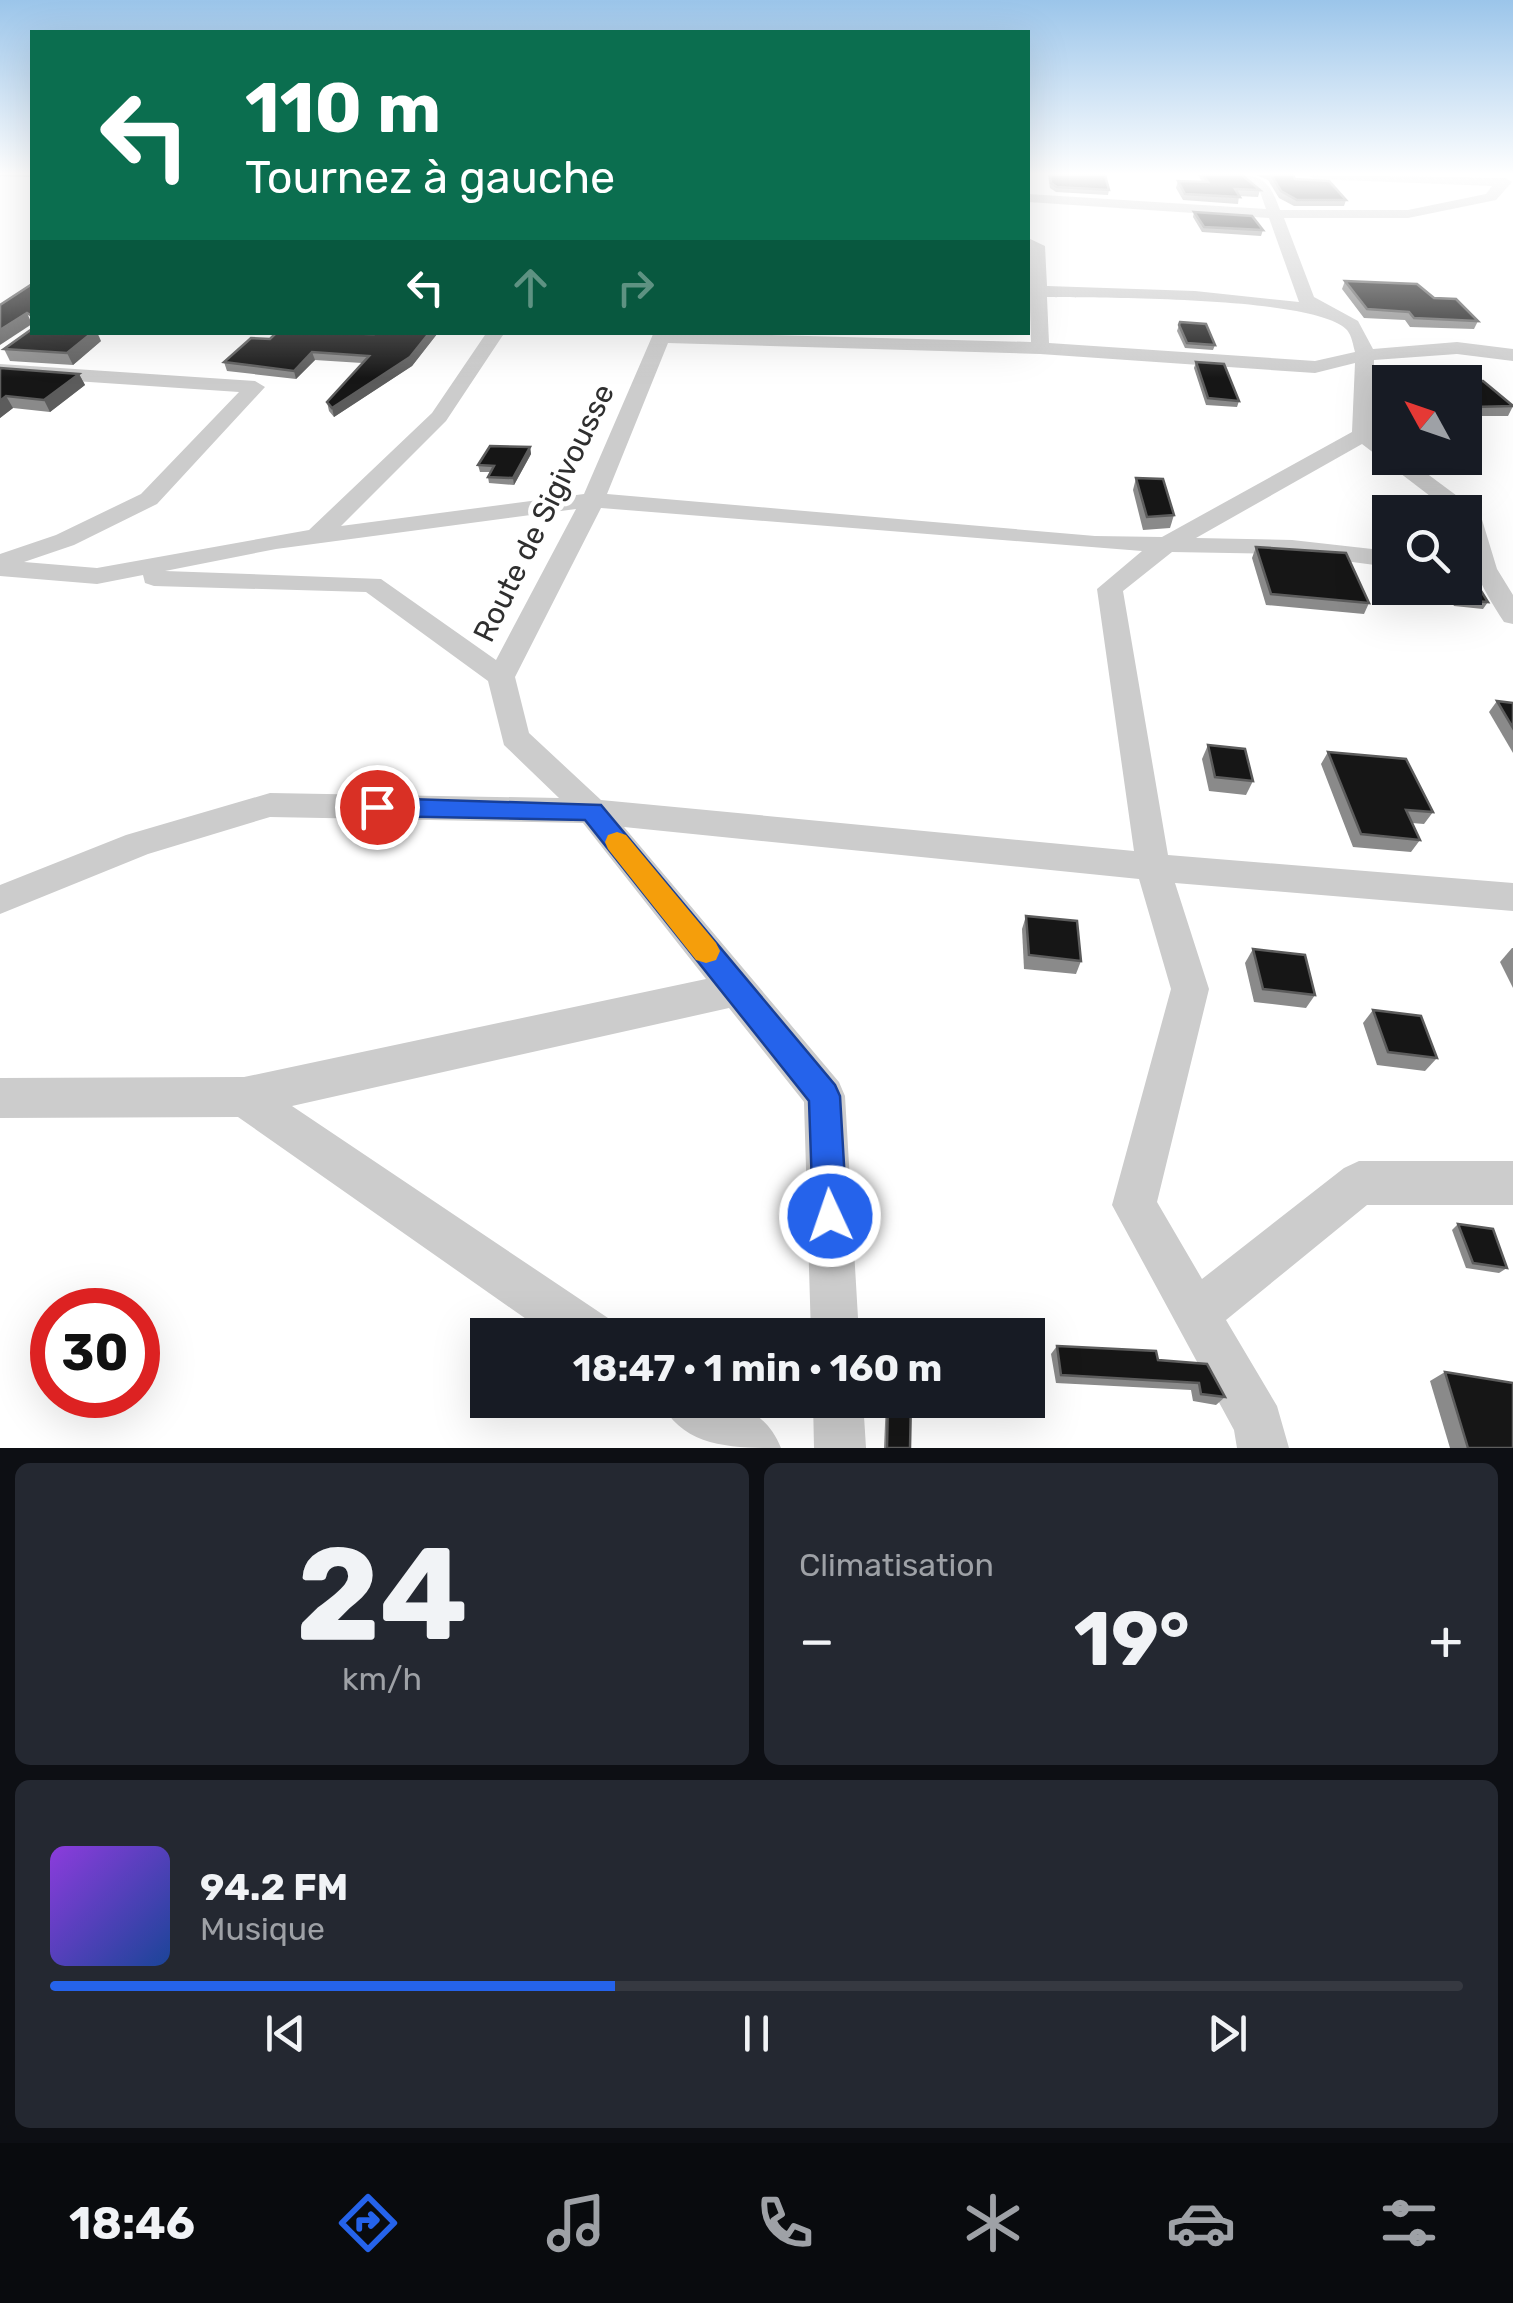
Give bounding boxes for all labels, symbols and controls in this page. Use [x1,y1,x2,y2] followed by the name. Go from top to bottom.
[245,67,441,150] text: 110 m
[80,70,210,200] icon: left
[245,151,615,204] text: Tournez à gauche
[398,260,453,315] icon: left
[503,260,558,315] icon: ahead
[608,260,663,315] icon: right
[1372,365,1482,475] north arrow
[1372,365,1482,605] map controls
[466,378,622,648] street label: Route de Sigivousse
[1372,495,1482,605] button: search
[335,765,420,850] pin
[350,780,405,835] icon: arrive
[778,1164,882,1268] position arrow
[30,1288,160,1418] speed limit sign: 30
[573,1345,942,1391] text: 18:47 · 1 min · 160 m
[296,1517,468,1672] text: 24
[799,1546,994,1584] text: Climatisation
[1074,1595,1190,1684] text: 19°
[799,1608,835,1673] text: −
[1429,1608,1463,1673] text: +
[342,1660,422,1698] text: km/h
[200,1864,348,1910] text: 94.2 FM
[200,1910,325,1948] text: Musique
[258,2006,313,2061] icon: previous
[729,2006,784,2061] icon: pause
[1200,2006,1255,2061] icon: next
[333,2188,403,2258] icon: directions
[541,2188,611,2258] icon: music
[750,2188,820,2258] icon: phone
[958,2188,1028,2258] icon: climate
[1166,2188,1236,2258] icon: car
[1374,2188,1444,2258] icon: filters
[69,2197,195,2250] text: 18:46

